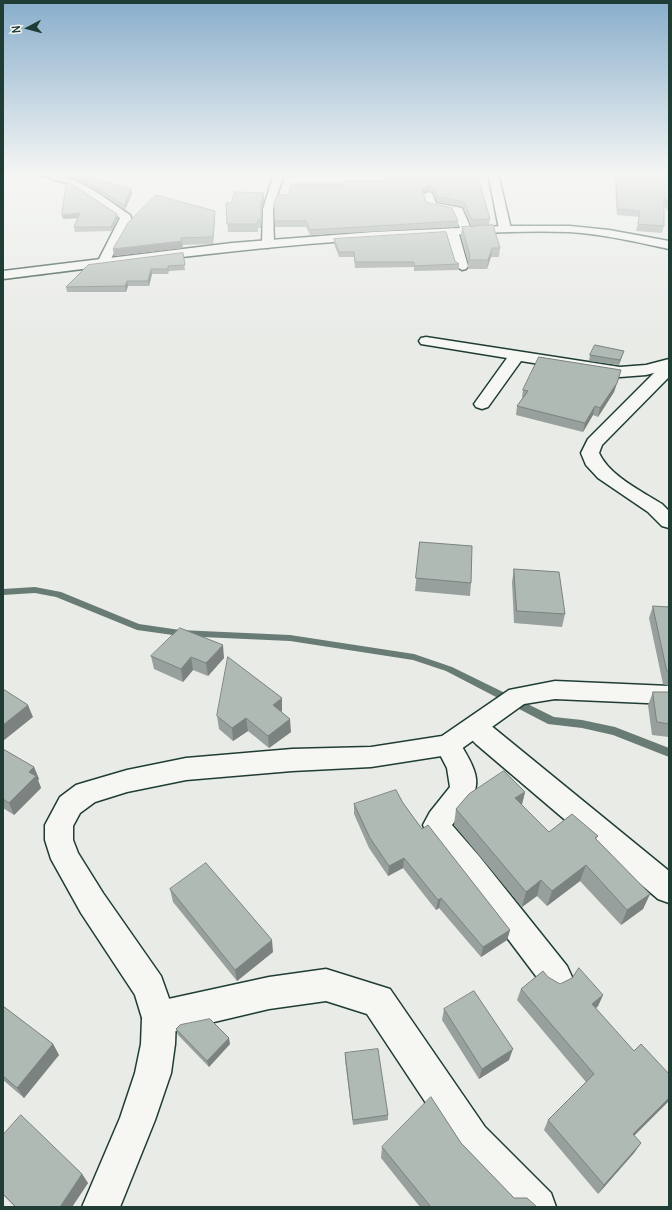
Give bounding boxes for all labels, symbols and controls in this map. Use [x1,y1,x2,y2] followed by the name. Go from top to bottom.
[8,8,48,48] north arrow
[9,25,23,34] text: N

